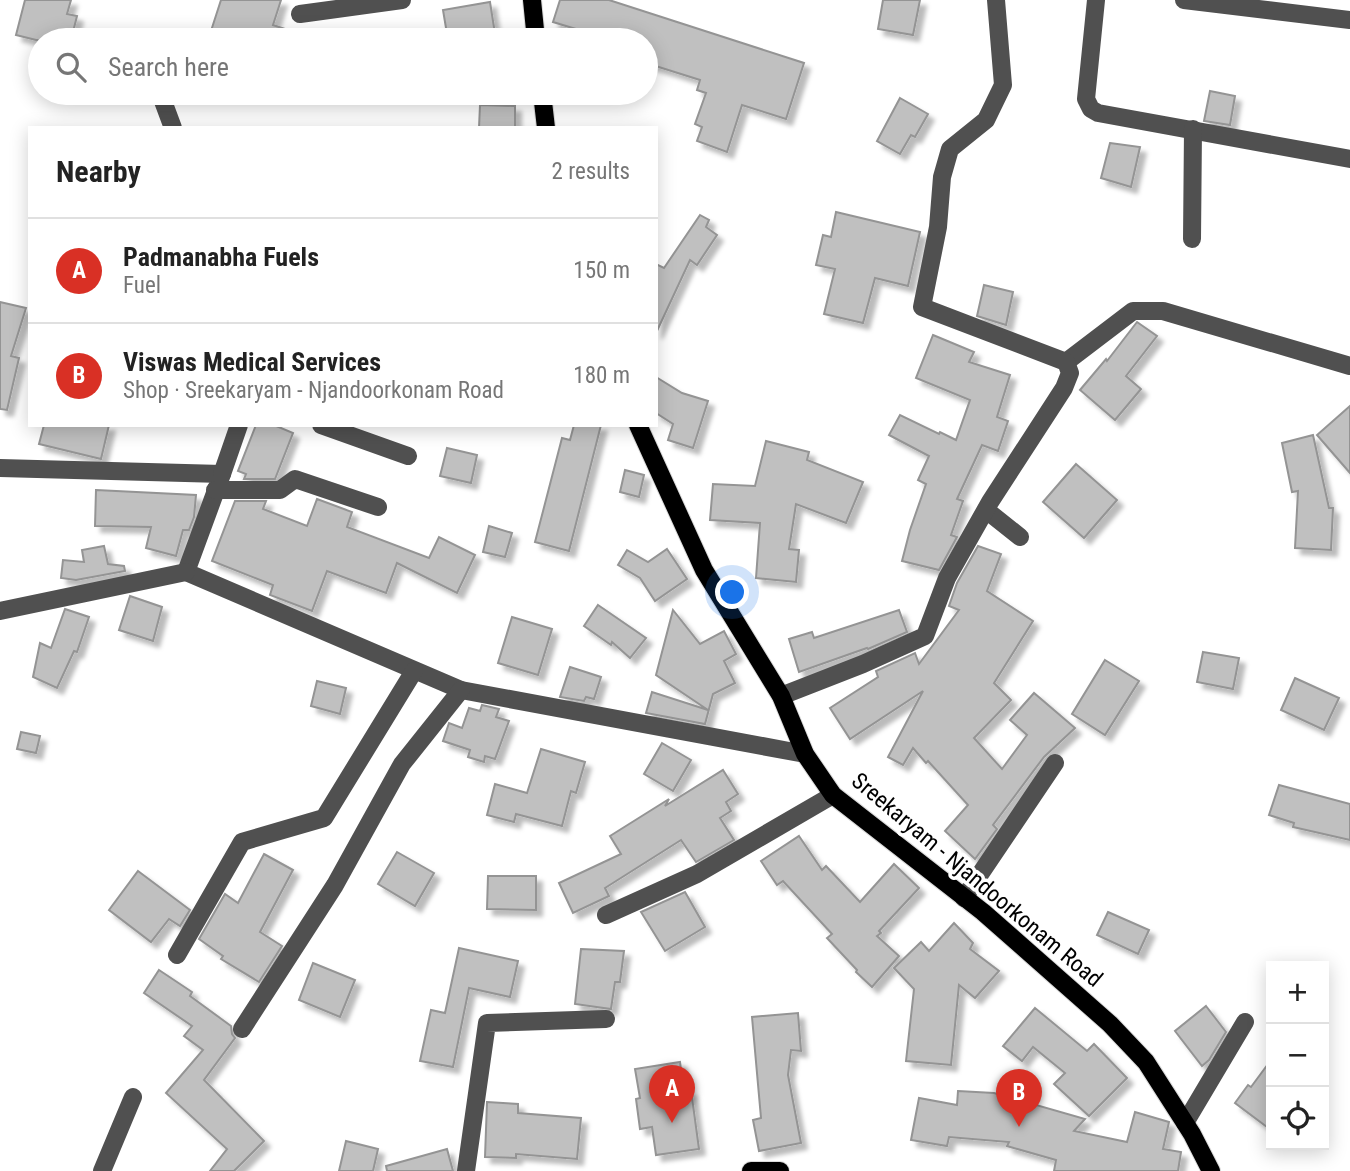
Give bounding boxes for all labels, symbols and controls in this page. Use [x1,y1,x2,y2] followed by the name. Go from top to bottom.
[28,28,658,105] search box
[52,48,90,86] icon: search
[108,52,229,82] text: Search here
[56,154,141,189] text: Nearby
[552,158,630,185] text: 2 results
[123,242,319,272] text: Padmanabha Fuels
[72,257,86,284] text: A
[573,257,630,284] text: 150 m
[123,272,161,299] text: Fuel
[123,347,381,377] text: Viswas Medical Services
[73,362,85,389] text: B
[573,362,630,389] text: 180 m
[123,377,504,404] text: Shop · Sreekaryam - Njandoorkonam Road
[715,575,749,609] your location
[846,767,1108,993] street label: Sreekaryam - Njandoorkonam Road
[1266,961,1329,1150] map controls
[1266,961,1329,1024] button: +
[1266,1024,1329,1087] button: −
[649,1065,695,1123] pin: A
[996,1069,1042,1127] pin: B
[1266,1087,1329,1150] button: locate

